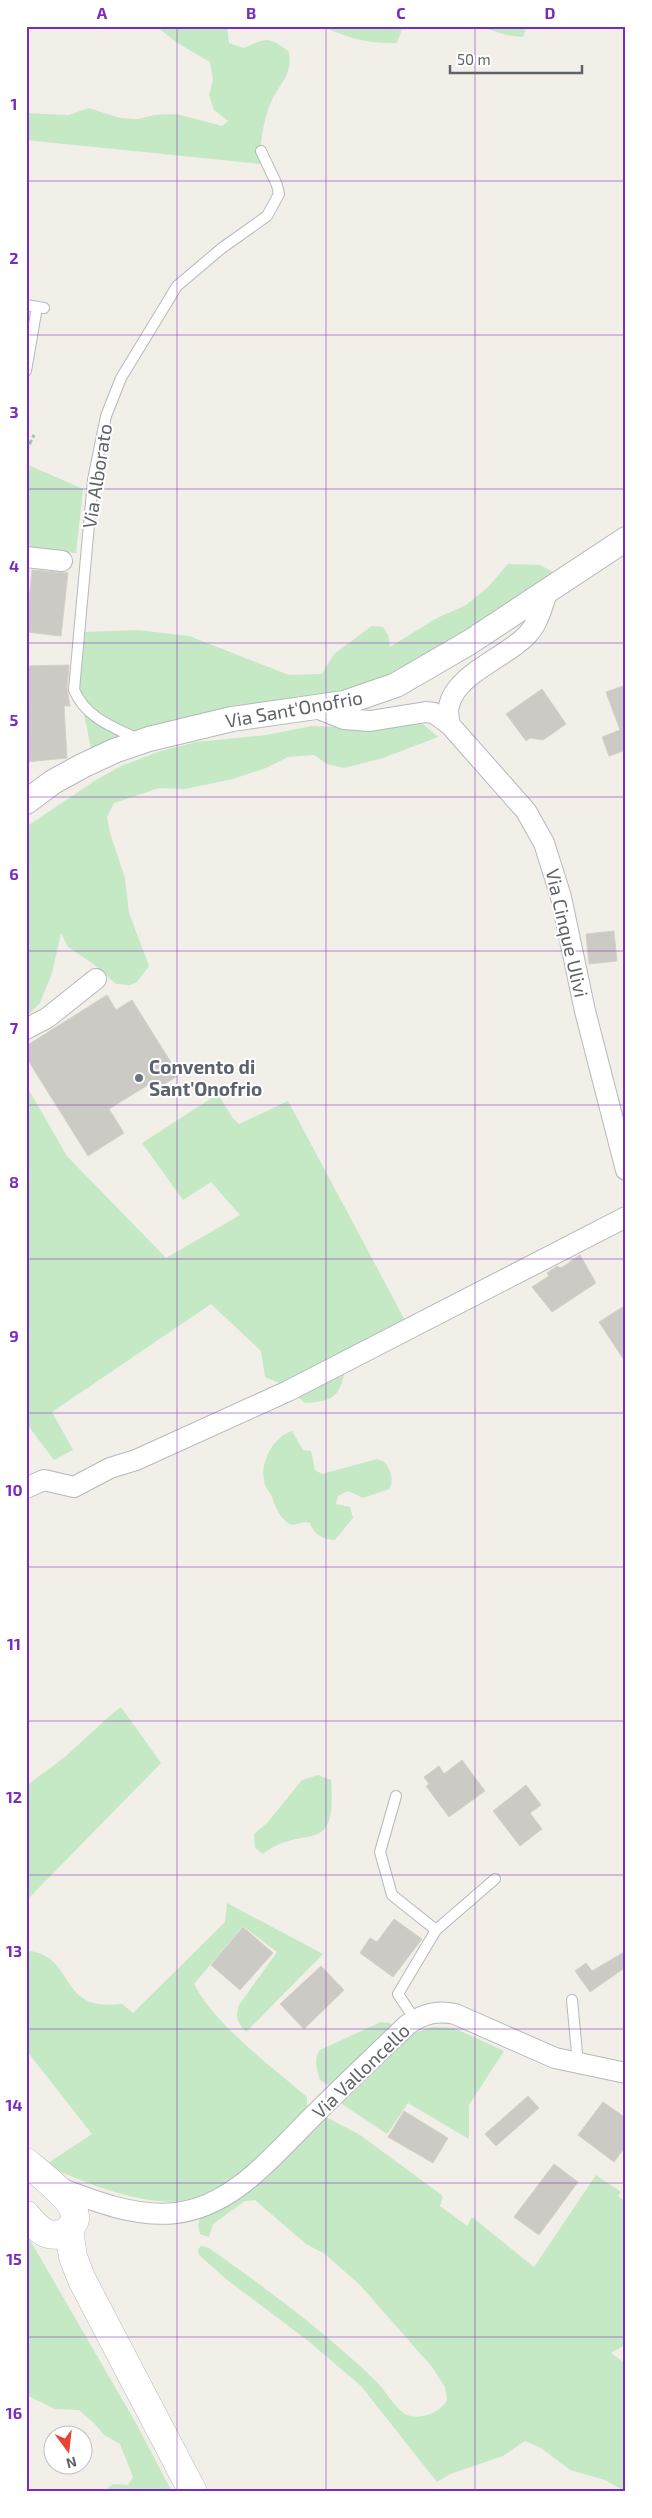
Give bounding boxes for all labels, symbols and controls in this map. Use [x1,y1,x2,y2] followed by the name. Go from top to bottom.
[97,3,108,22] text: A
[246,3,256,22] text: B
[396,3,406,22] text: C
[545,3,556,22] text: D
[450,42,582,74] scale bar
[457,50,491,68] text: 50 m
[11,94,17,113] text: 1
[9,248,19,267] text: 2
[9,402,19,421] text: 3
[77,422,116,530] street label: Via Alborato
[9,556,19,575] text: 4
[223,685,364,732] street label: Via Sant'Onofrio
[10,710,19,729] text: 5
[9,864,19,883] text: 6
[541,866,593,1000] street label: Via Cinque Ulivi
[10,1018,19,1037] text: 7
[149,1055,262,1100] place label: Convento di Sant'Onofrio
[133,1072,145,1084] marker: Convento di Sant'Onofrio
[9,1172,19,1191] text: 8
[9,1326,19,1345] text: 9
[5,1480,23,1499] text: 10
[7,1634,21,1653] text: 11
[6,1787,22,1806] text: 12
[6,1941,22,1960] text: 13
[307,2018,414,2123] street label: Via Valloncello
[5,2095,23,2114] text: 14
[6,2249,22,2268] text: 15
[6,2403,22,2422] text: 16
[42,2426,92,2476] north arrow
[64,2454,79,2473] text: N

